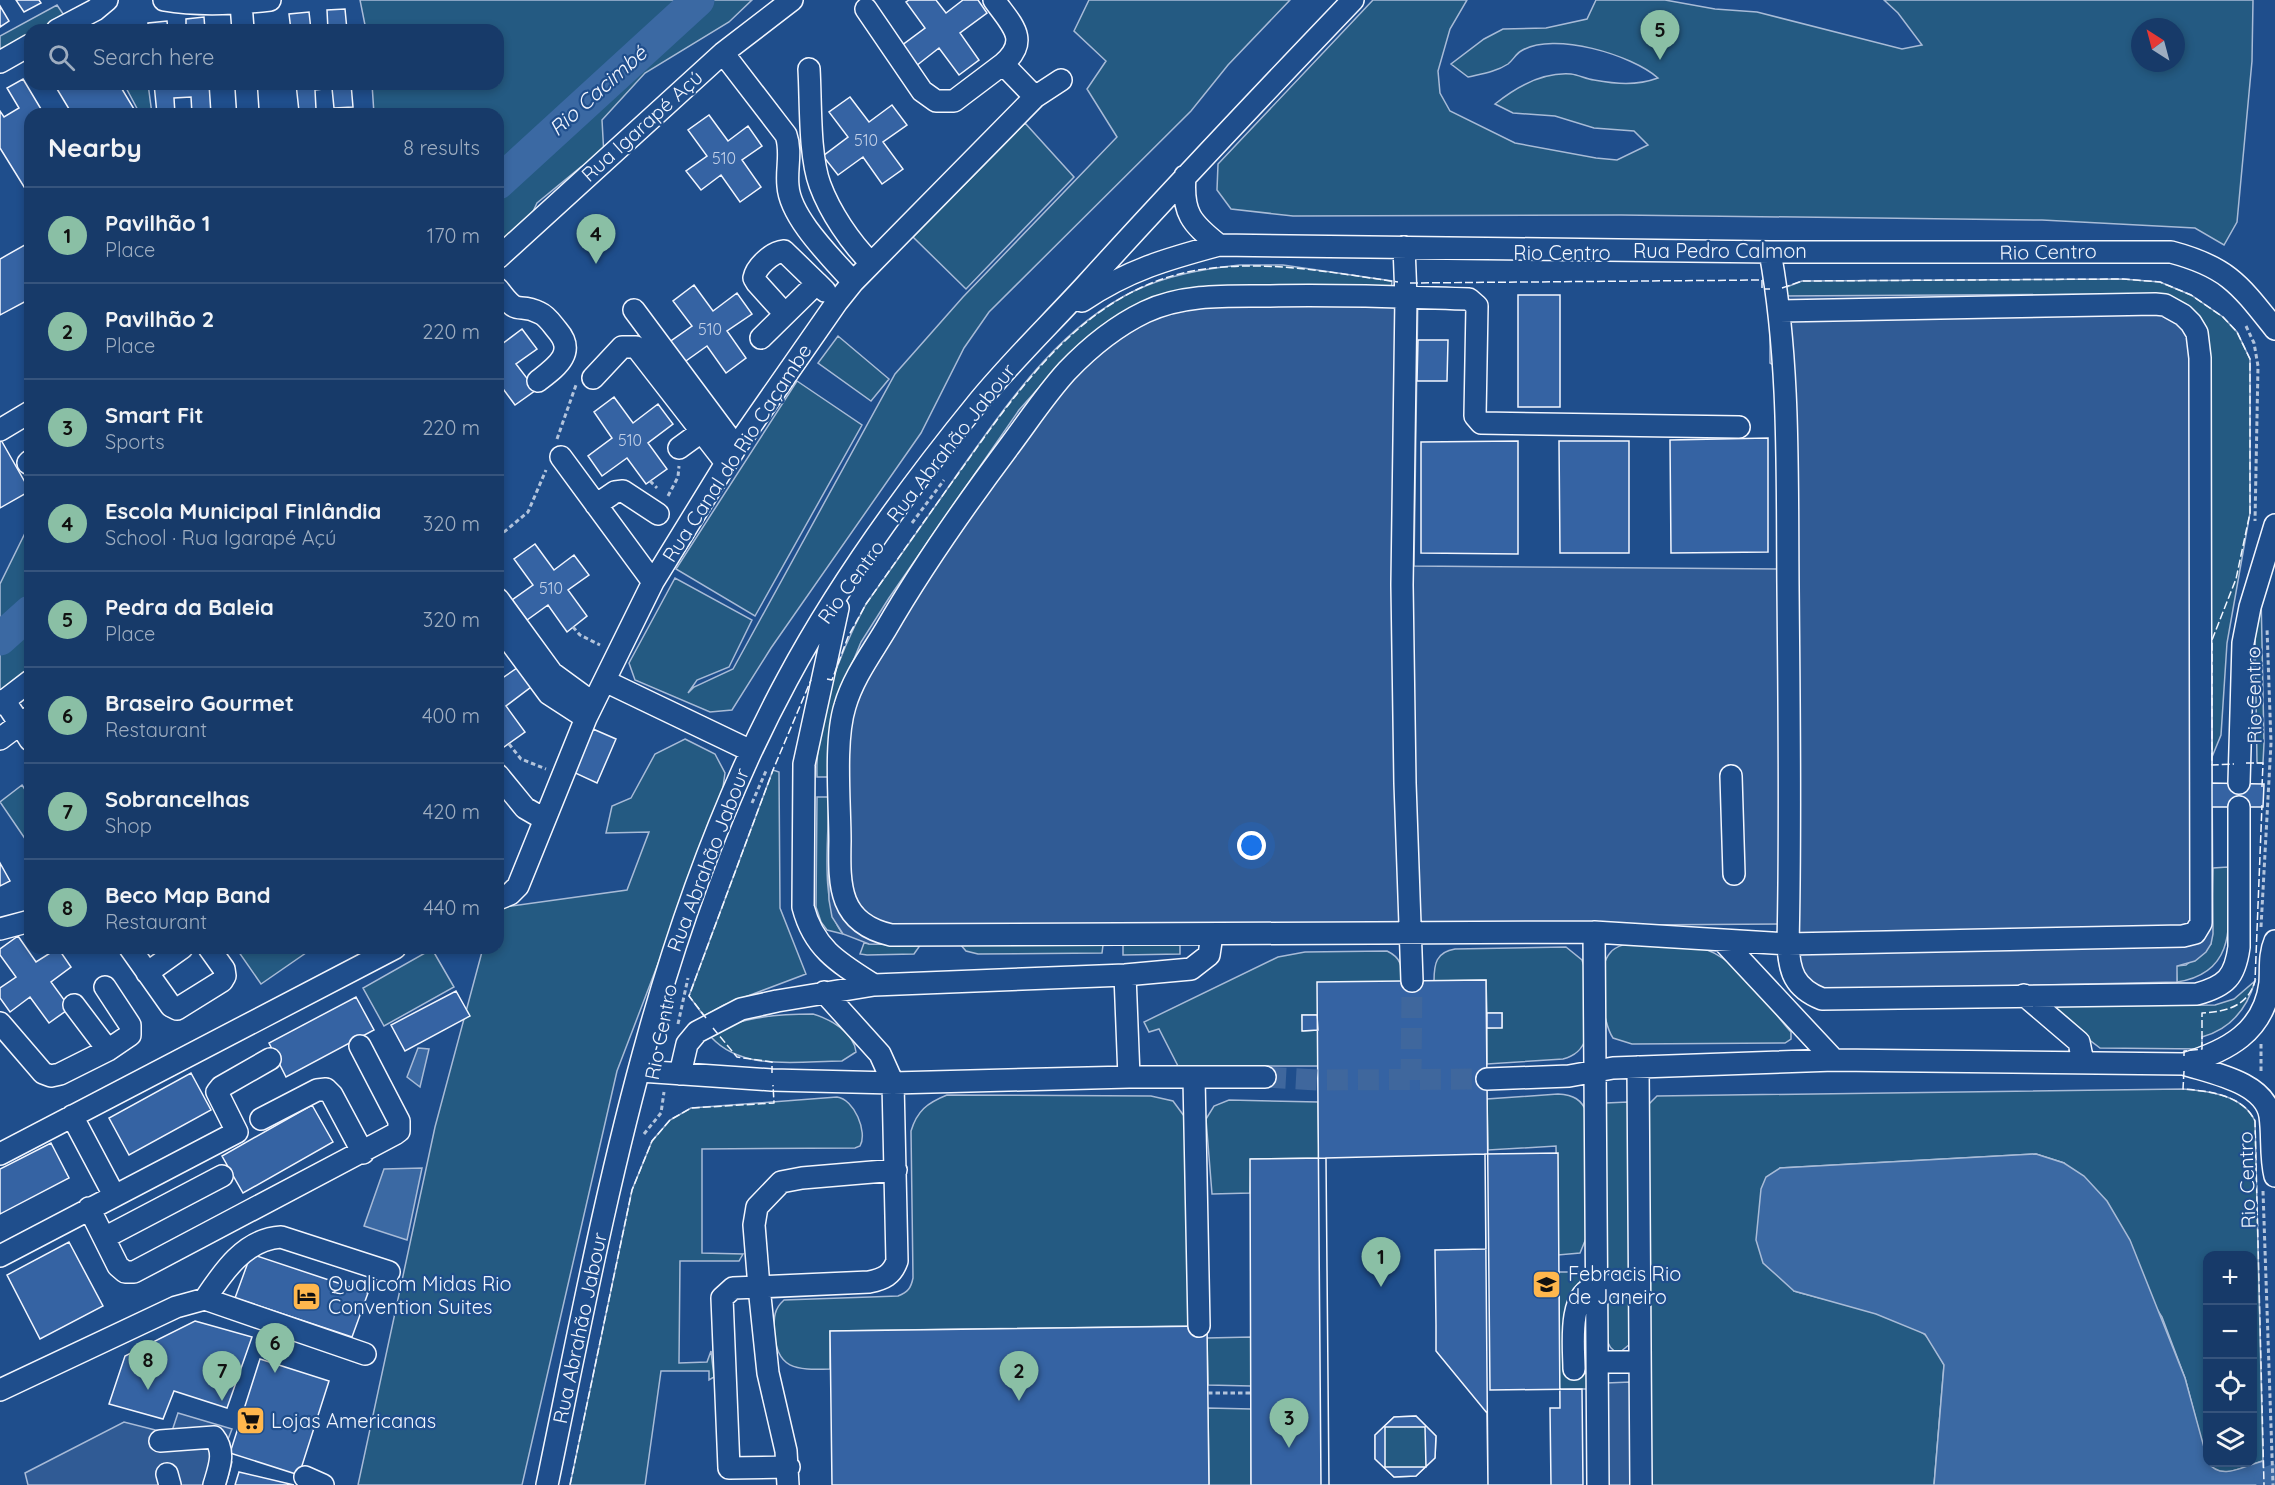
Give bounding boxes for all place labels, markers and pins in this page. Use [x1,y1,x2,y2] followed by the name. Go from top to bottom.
[1640,10,1680,60] pin: 5
[576,214,616,264] pin: 4
[1362,1238,1400,1287] pin: 1
[1568,1261,1681,1309] place label: Febracis Rio de Janeiro
[1531,1269,1563,1301] school or university icon: Febracis Rio de Janeiro
[328,1271,512,1319] place label: Qualicom Midas Rio Convention Suites
[291,1280,323,1312] hotel icon: Qualicom Midas Rio Convention Suites
[256,1324,294,1373] pin: 6
[128,1340,168,1390] pin: 8
[202,1352,242,1401] pin: 7
[1000,1352,1038,1401] pin: 2
[1270,1398,1308,1448] pin: 3
[234,1405,266,1437] supermarket icon: Lojas Americanas
[271,1408,436,1433] place label: Lojas Americanas

